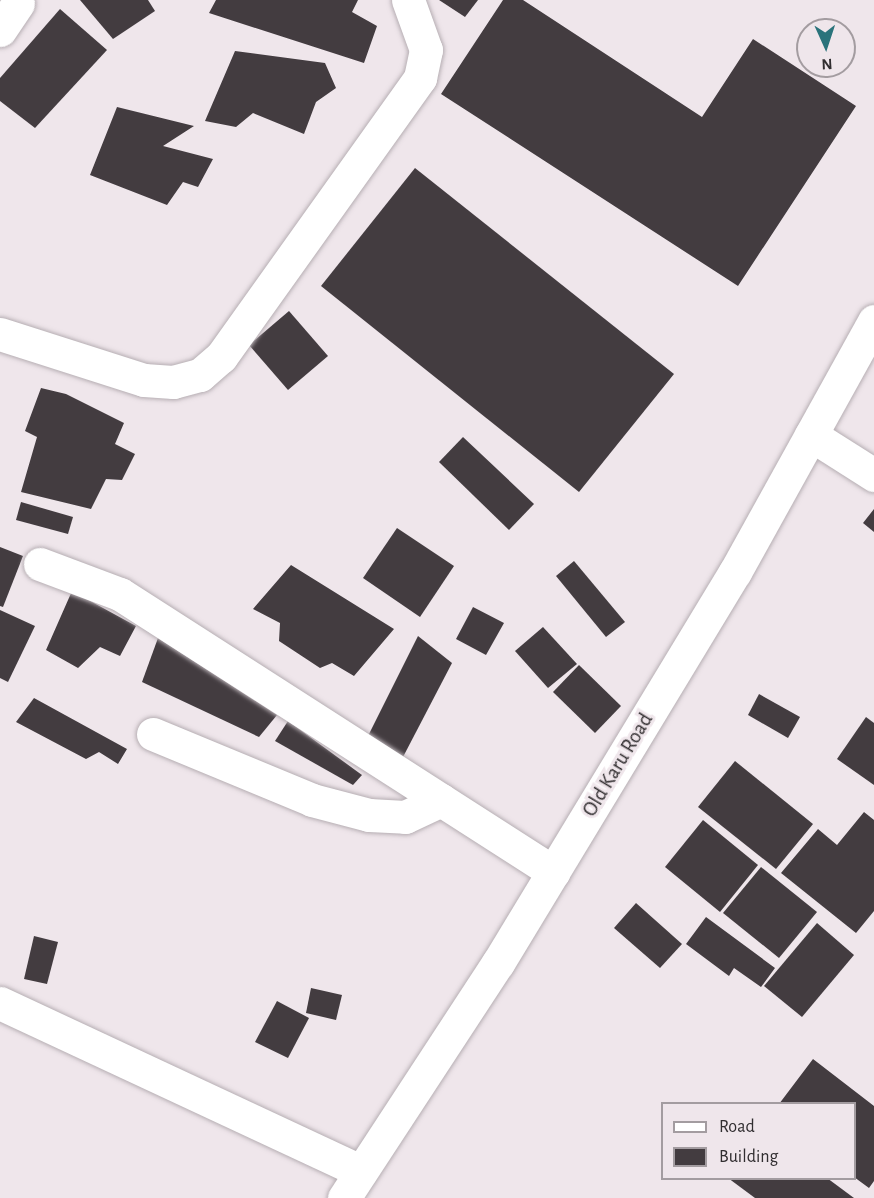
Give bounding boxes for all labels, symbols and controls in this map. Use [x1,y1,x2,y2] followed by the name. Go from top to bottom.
[796,18,856,78] north arrow
[821,56,833,72] text: N
[577,709,659,821] street label: Old Karu Road
[661,1102,856,1180] legend
[719,1118,755,1136] text: Road
[719,1148,778,1166] text: Building

